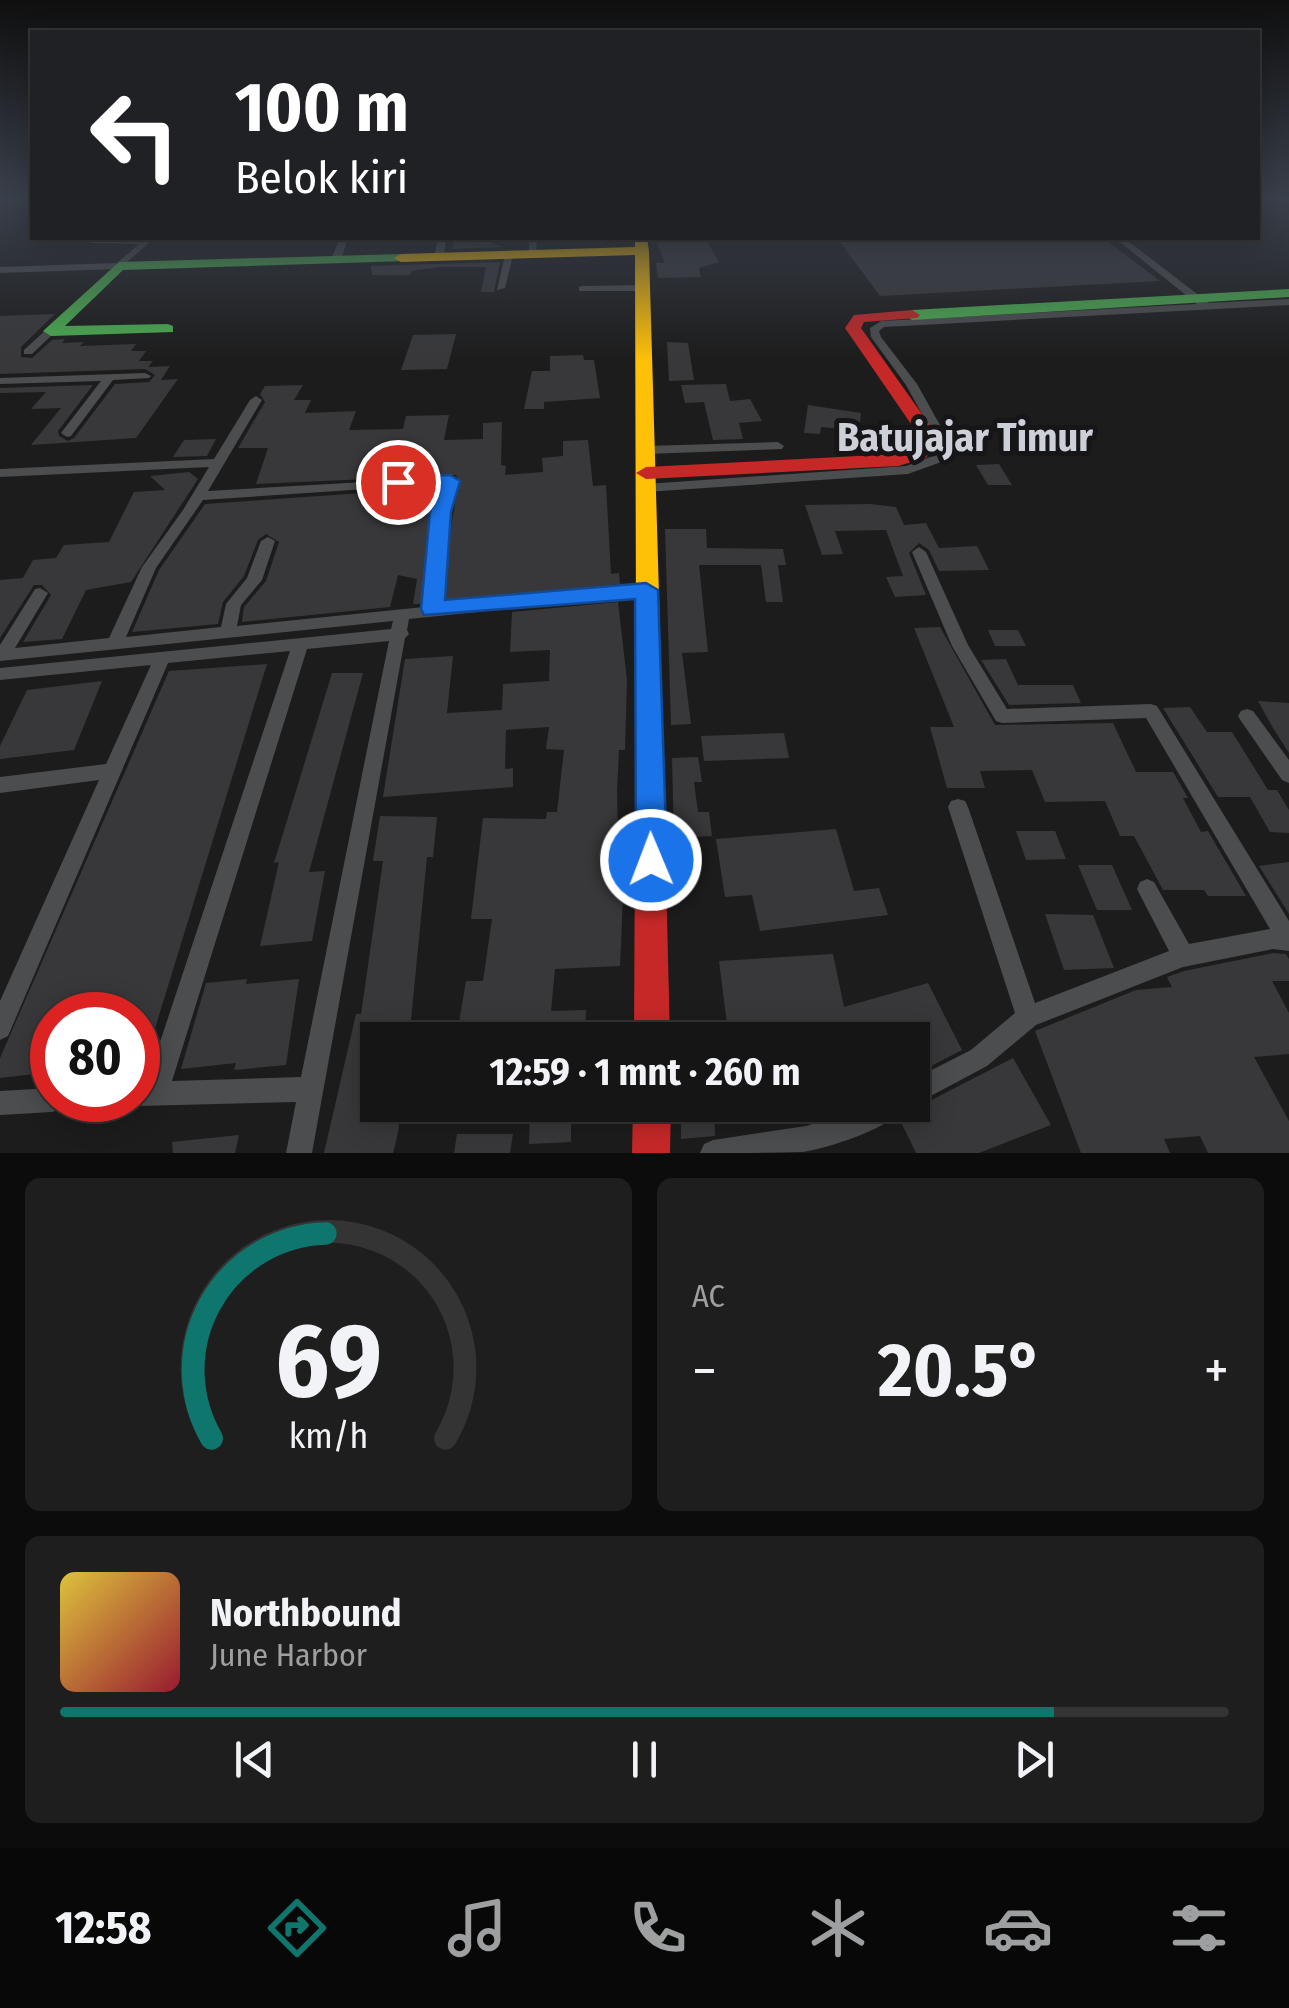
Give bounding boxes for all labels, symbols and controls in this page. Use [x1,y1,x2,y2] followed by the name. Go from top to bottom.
[235,66,409,150] text: 100 m
[70,70,200,200] icon: left
[235,151,408,205] text: Belok kiri
[837,414,1093,462] district label: Batujajar Timur
[356,440,441,525] pin
[371,455,426,510] icon: arrive
[599,808,703,912] position arrow
[30,992,160,1122] speed limit sign: 80
[490,1049,800,1095] text: 12:59 · 1 mnt · 260 m
[692,1277,725,1315] text: AC
[275,1299,382,1424] text: 69
[878,1326,1043,1416] text: 20.5°
[692,1338,717,1404] text: −
[1204,1338,1229,1404] text: +
[289,1415,368,1457] text: km/h
[210,1590,402,1636] text: Northbound
[210,1636,367,1674] text: June Harbor
[227,1732,282,1787] icon: previous
[617,1732,672,1787] icon: pause
[1007,1732,1062,1787] icon: next
[262,1893,332,1963] icon: directions
[442,1893,512,1963] icon: music
[623,1893,693,1963] icon: phone
[803,1893,873,1963] icon: climate
[983,1893,1053,1963] icon: car
[1164,1893,1234,1963] icon: filters
[55,1901,152,1955] text: 12:58

